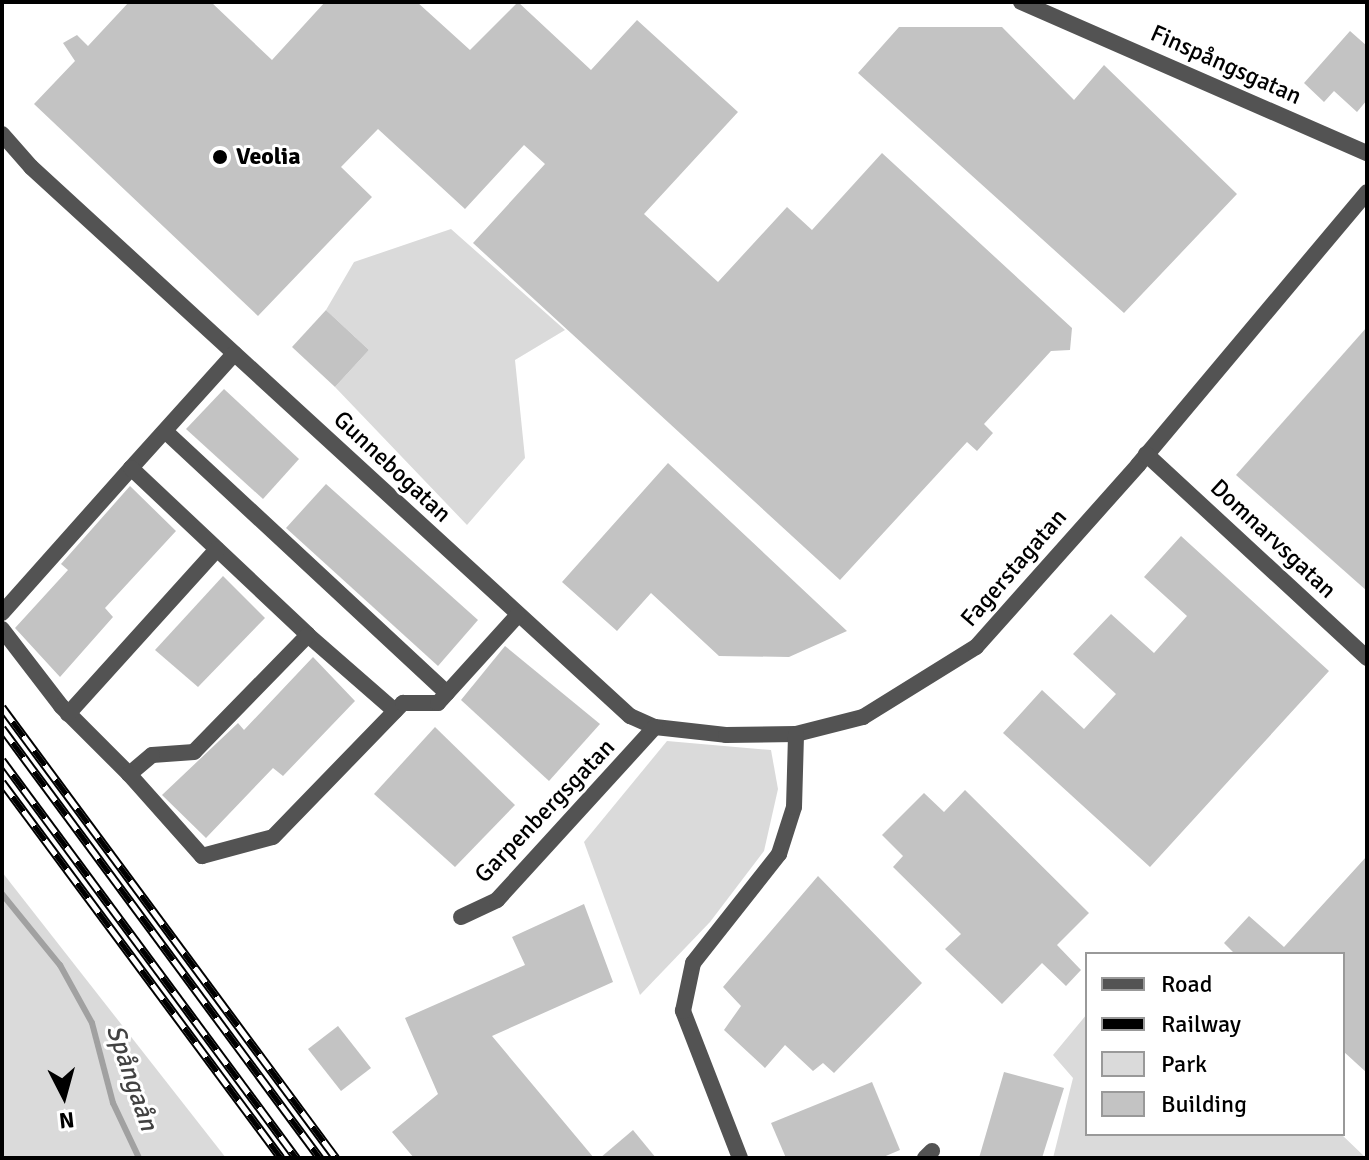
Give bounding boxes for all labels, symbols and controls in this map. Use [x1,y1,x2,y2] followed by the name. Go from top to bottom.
[1146,19,1306,111] street label: Finspångsgatan
[236,143,301,171] place label: Veolia
[211,148,229,166] marker: Veolia
[327,405,457,529] street label: Gunnebogatan
[1204,473,1342,605] street label: Domnarvsgatan
[955,503,1073,633] street label: Fagerstagatan
[469,733,621,889] street label: Garpenbergsgatan
[1085,952,1345,1136] legend
[1161,969,1212,999] text: Road
[1161,1009,1241,1039] text: Railway
[98,1021,164,1135] water label: Spångaån
[1161,1049,1207,1079] text: Park
[24,1056,104,1136] north arrow
[1161,1089,1247,1119] text: Building
[58,1106,76,1135] text: N

